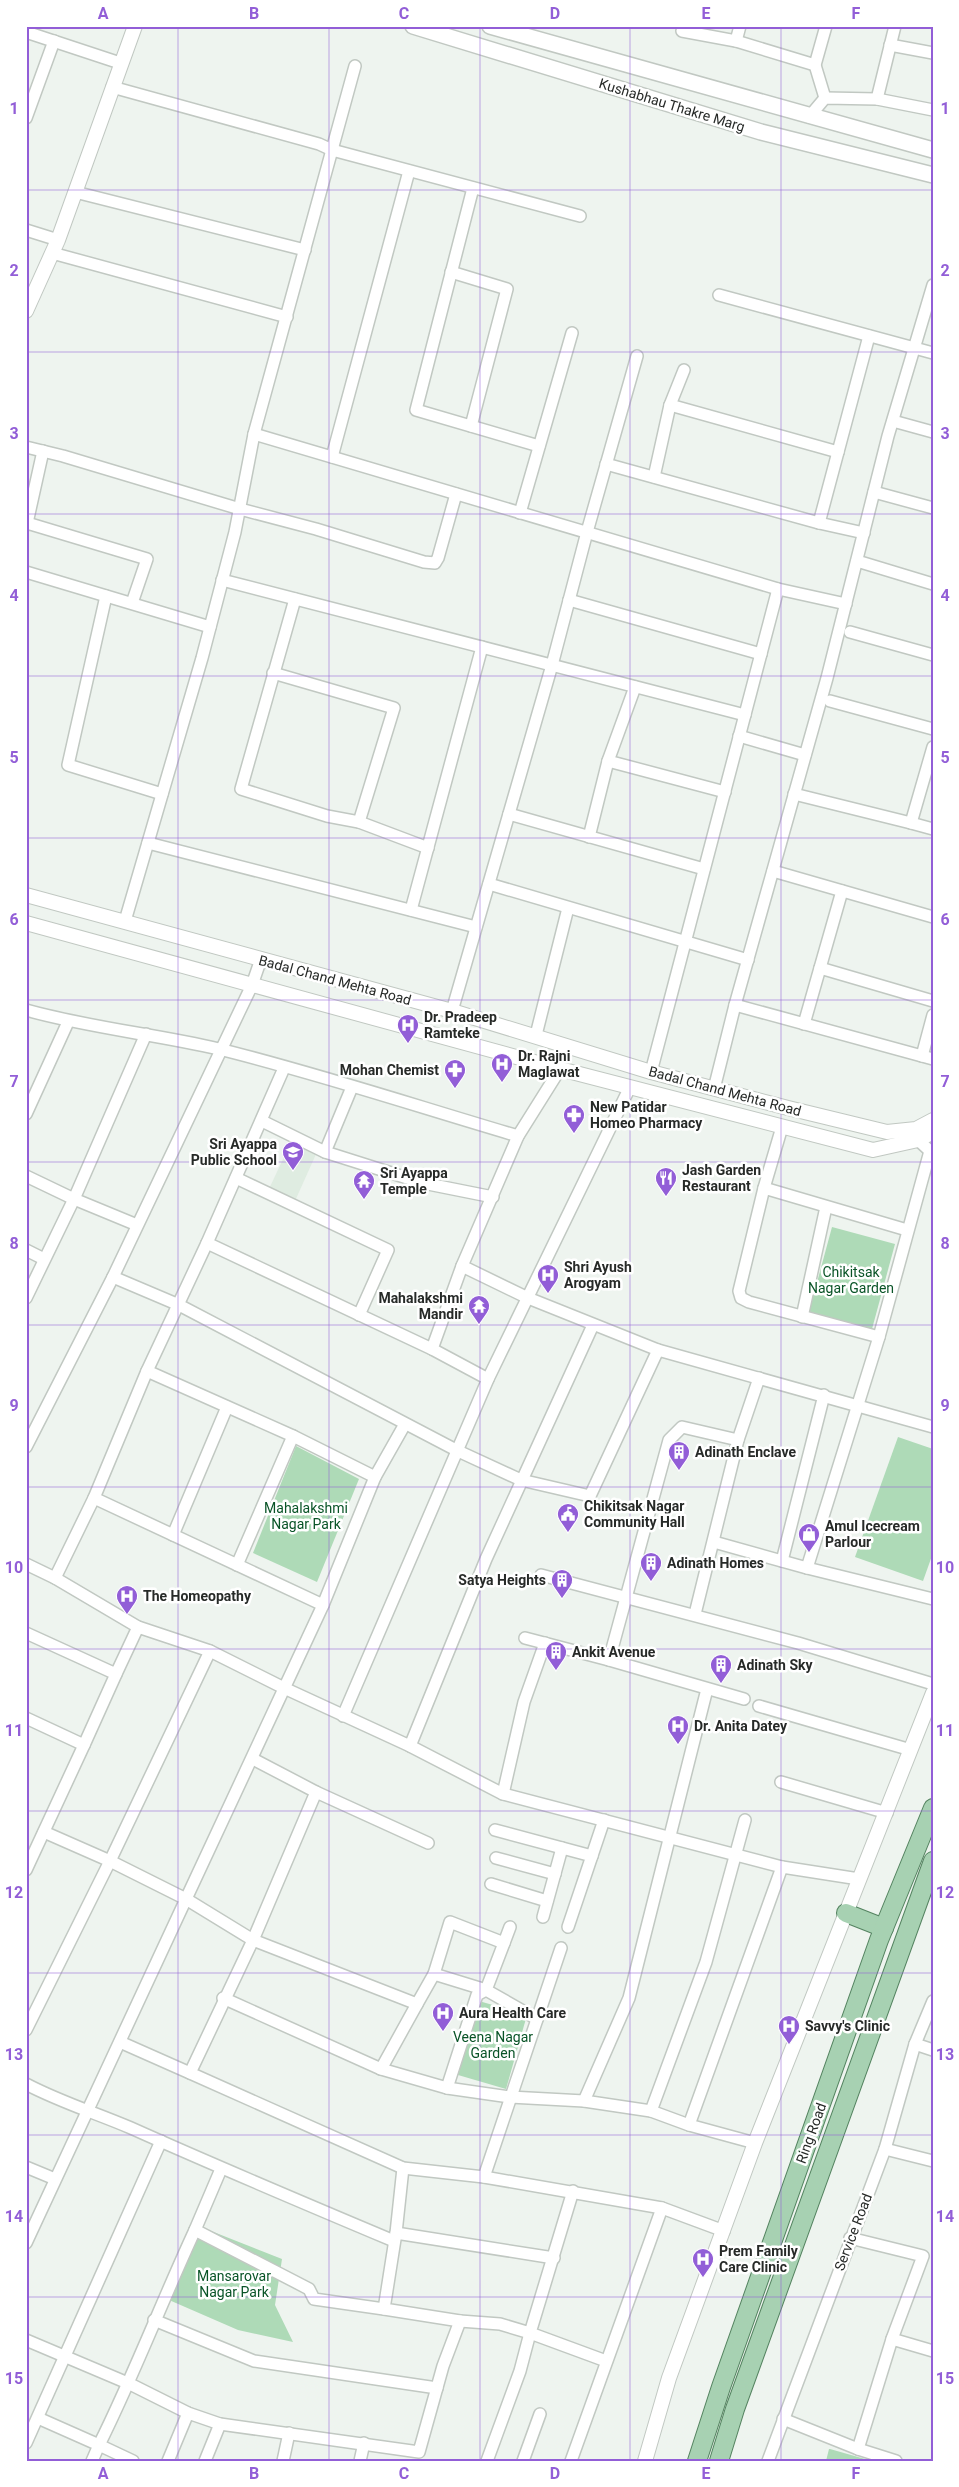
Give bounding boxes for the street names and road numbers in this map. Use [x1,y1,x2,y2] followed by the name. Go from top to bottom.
[597,75,747,135] street label: Kushabhau Thakre Marg
[257,952,413,1008] street label: Badal Chand Mehta Road
[647,1063,803,1119] street label: Badal Chand Mehta Road
[793,2101,829,2165] street label: Ring Road
[831,2191,875,2273] street label: Service Road

